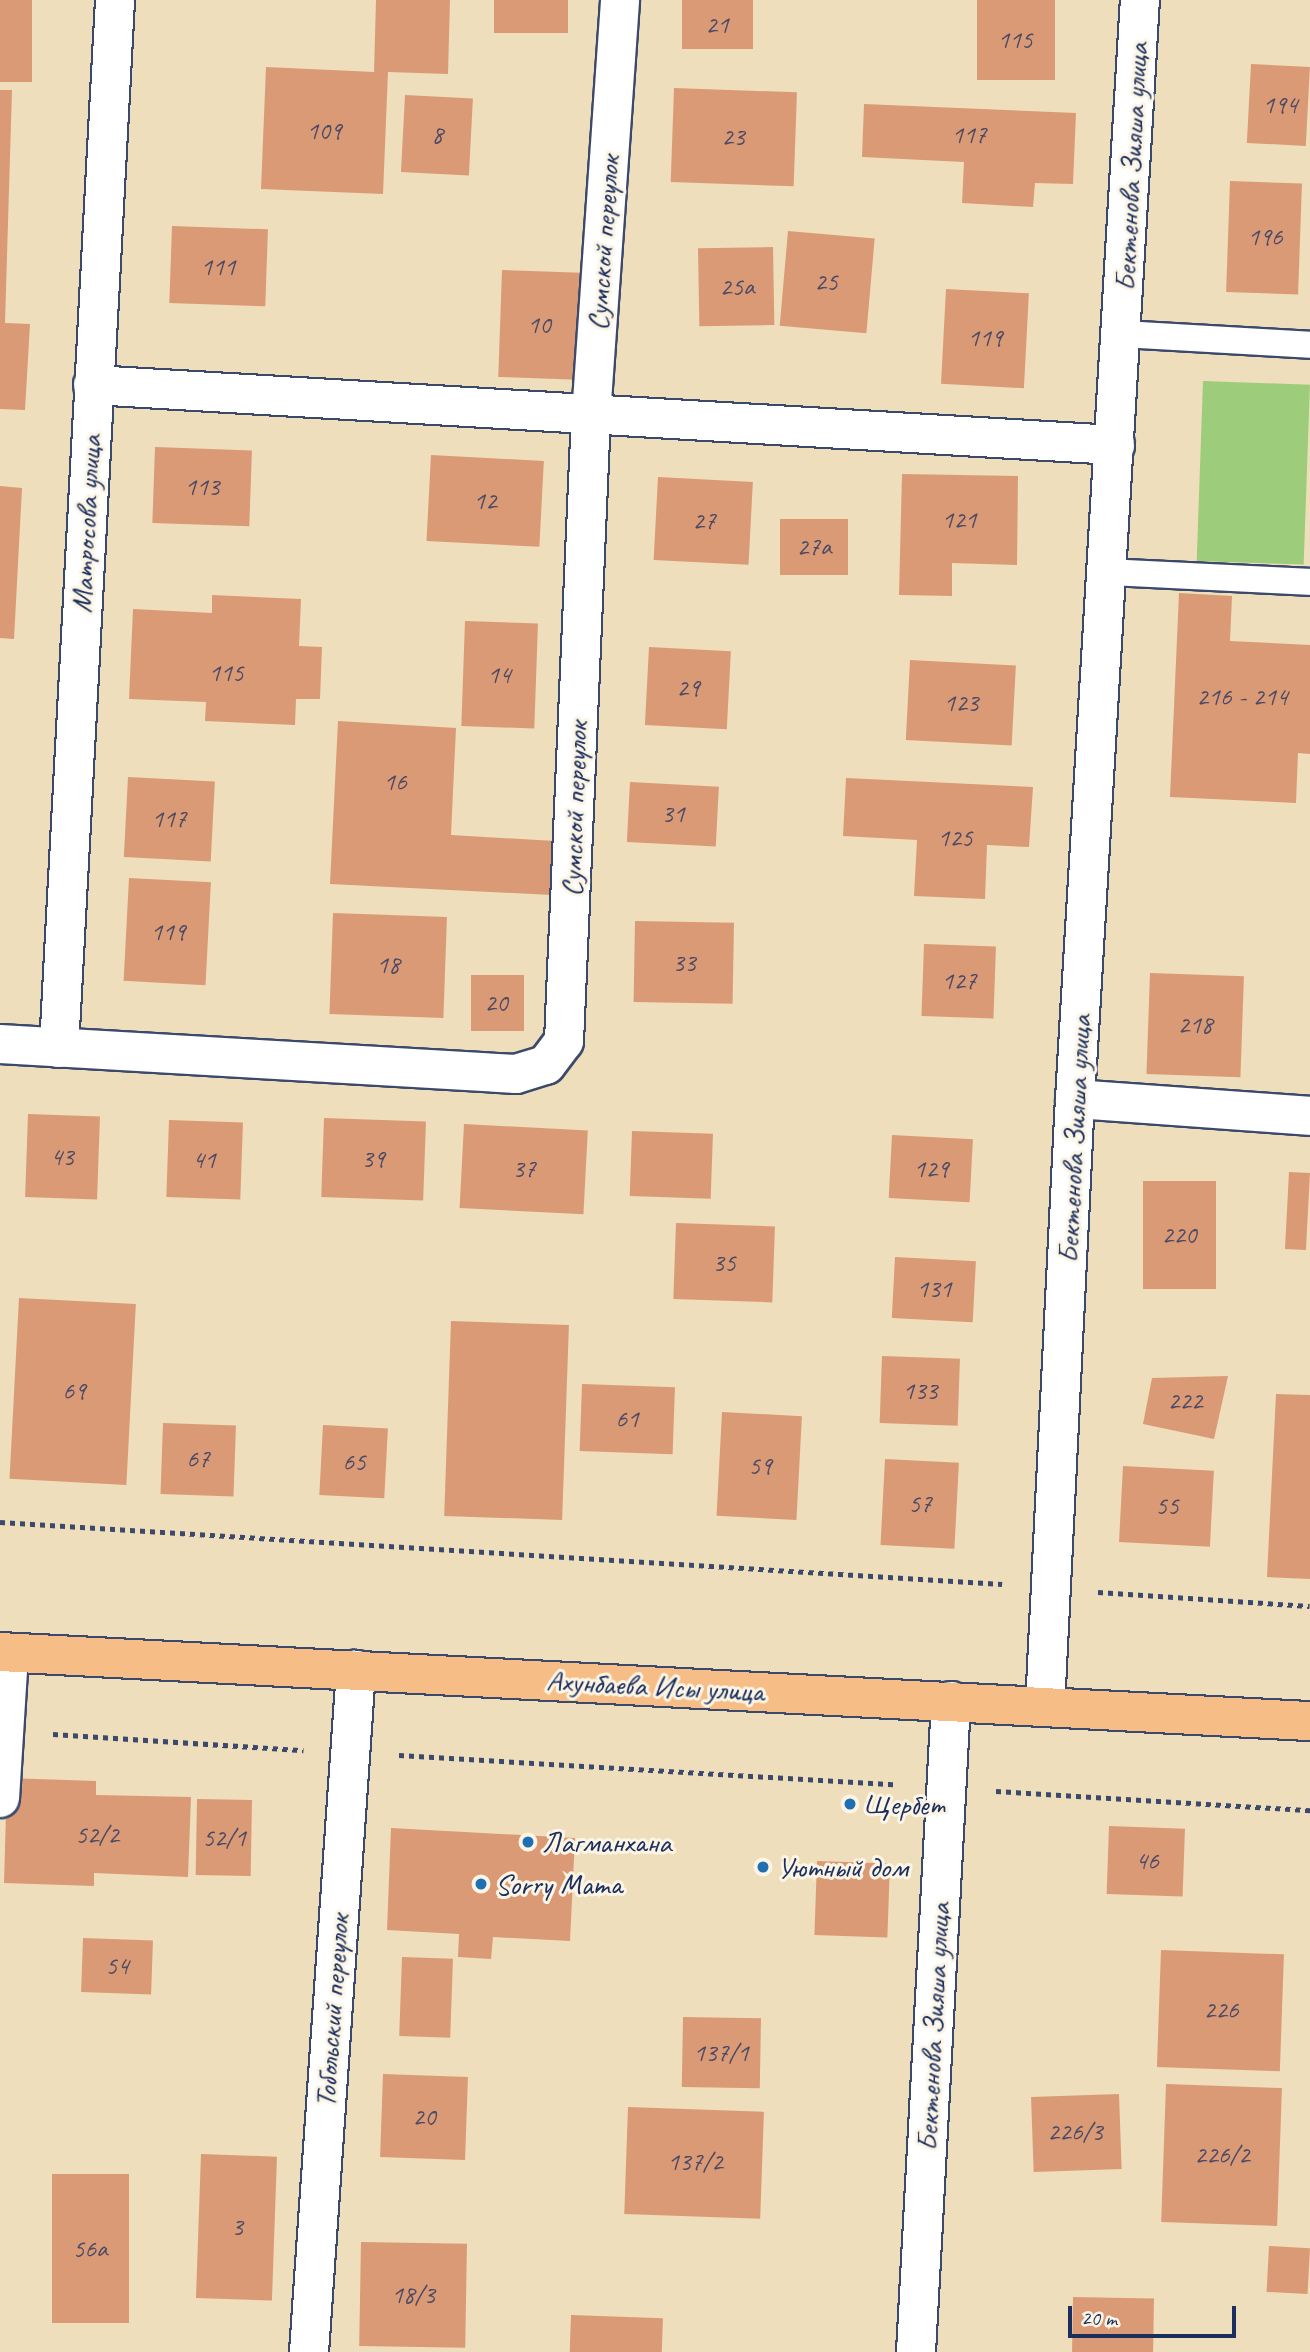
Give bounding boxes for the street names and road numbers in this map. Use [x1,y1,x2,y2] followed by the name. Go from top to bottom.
[1107,42,1155,292] street label: Бектенова Зияша улица
[579,154,627,332] street label: Сумской переулок
[63,433,109,615] street label: Матросова улица
[553,721,595,897] street label: Сумской переулок
[1050,1014,1098,1264] street label: Бектенова Зияша улица
[545,1662,765,1710] street label: Ахунбаева Исы улица
[909,1902,957,2152] street label: Бектенова Зияша улица
[307,1913,357,2109] street label: Тобольский переулок

